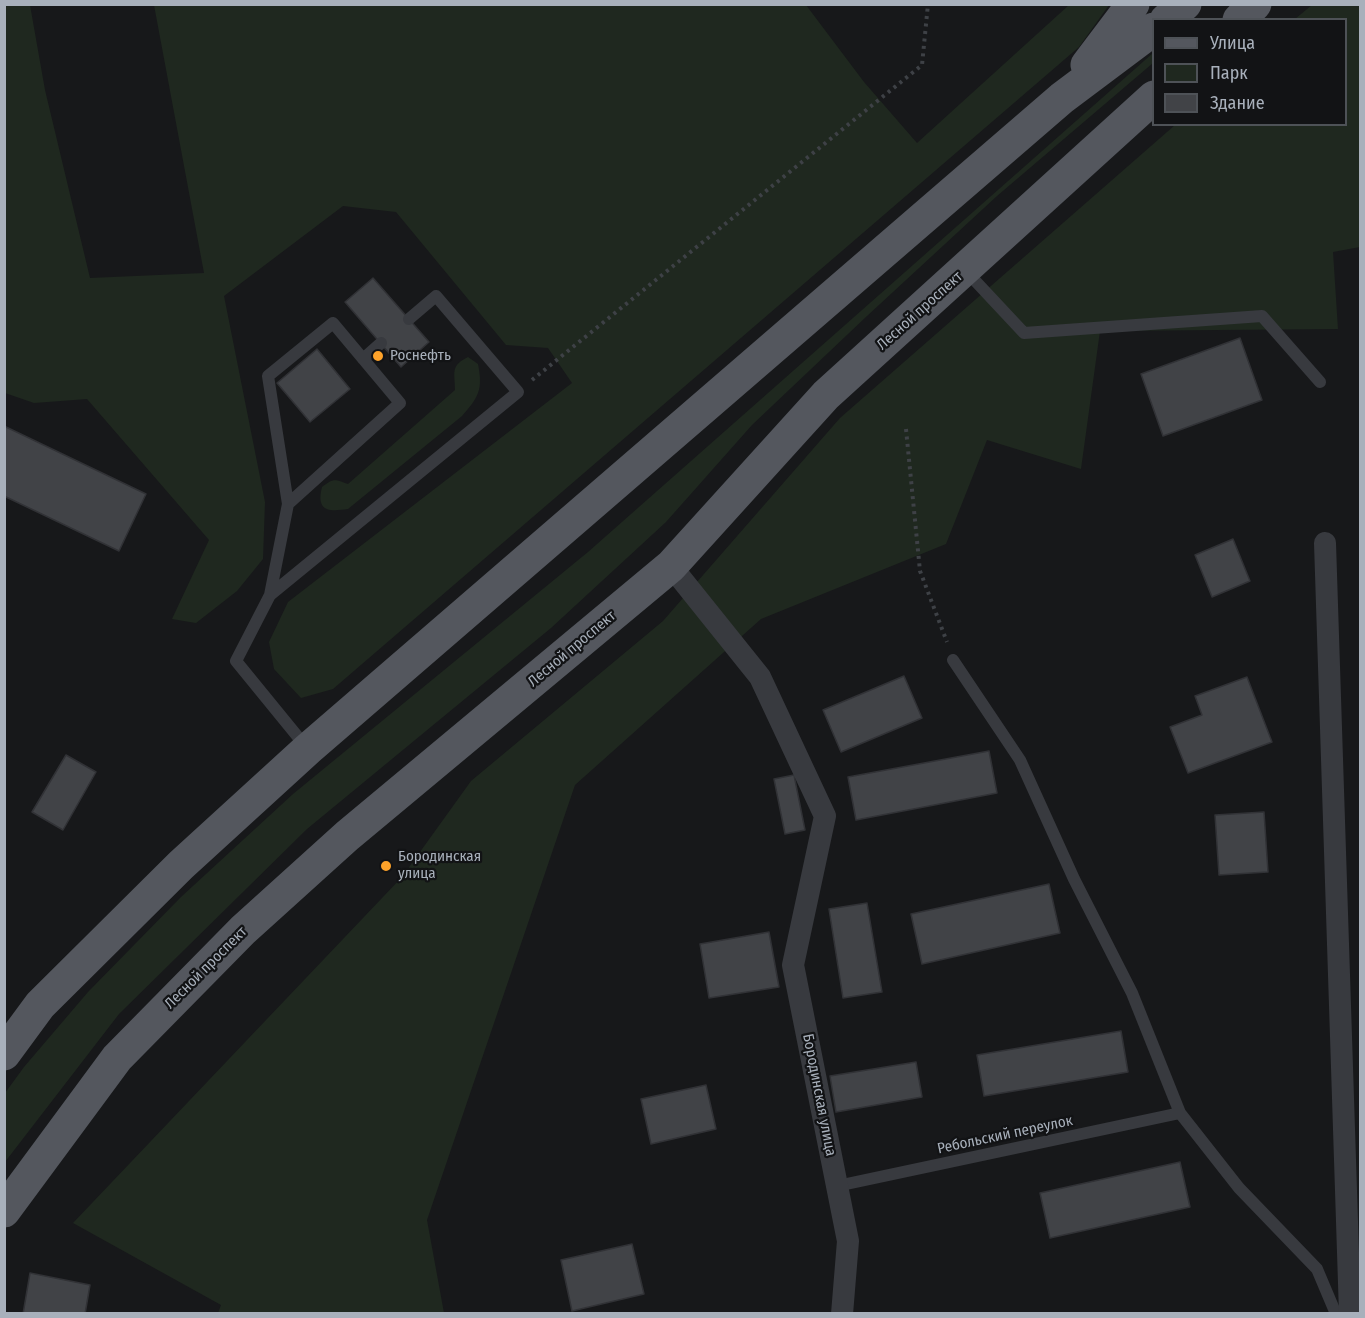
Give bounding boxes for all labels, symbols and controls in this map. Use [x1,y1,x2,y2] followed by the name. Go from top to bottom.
[1152,18,1347,126] legend
[1210,32,1255,54] text: Улица
[1210,62,1248,84] text: Парк
[1210,92,1265,114] text: Здание
[874,268,966,354] street label: Лесной проспект
[390,347,451,365] place label: Роснефть
[371,349,385,363] marker: Роснефть
[525,607,619,691] street label: Лесной проспект
[398,848,481,883] place label: Бородинская улица
[379,859,393,873] marker: Бородинская улица
[161,923,251,1013] street label: Лесной проспект
[798,1032,840,1158] street label: Бородинская улица
[936,1112,1074,1158] street label: Ребольский переулок

